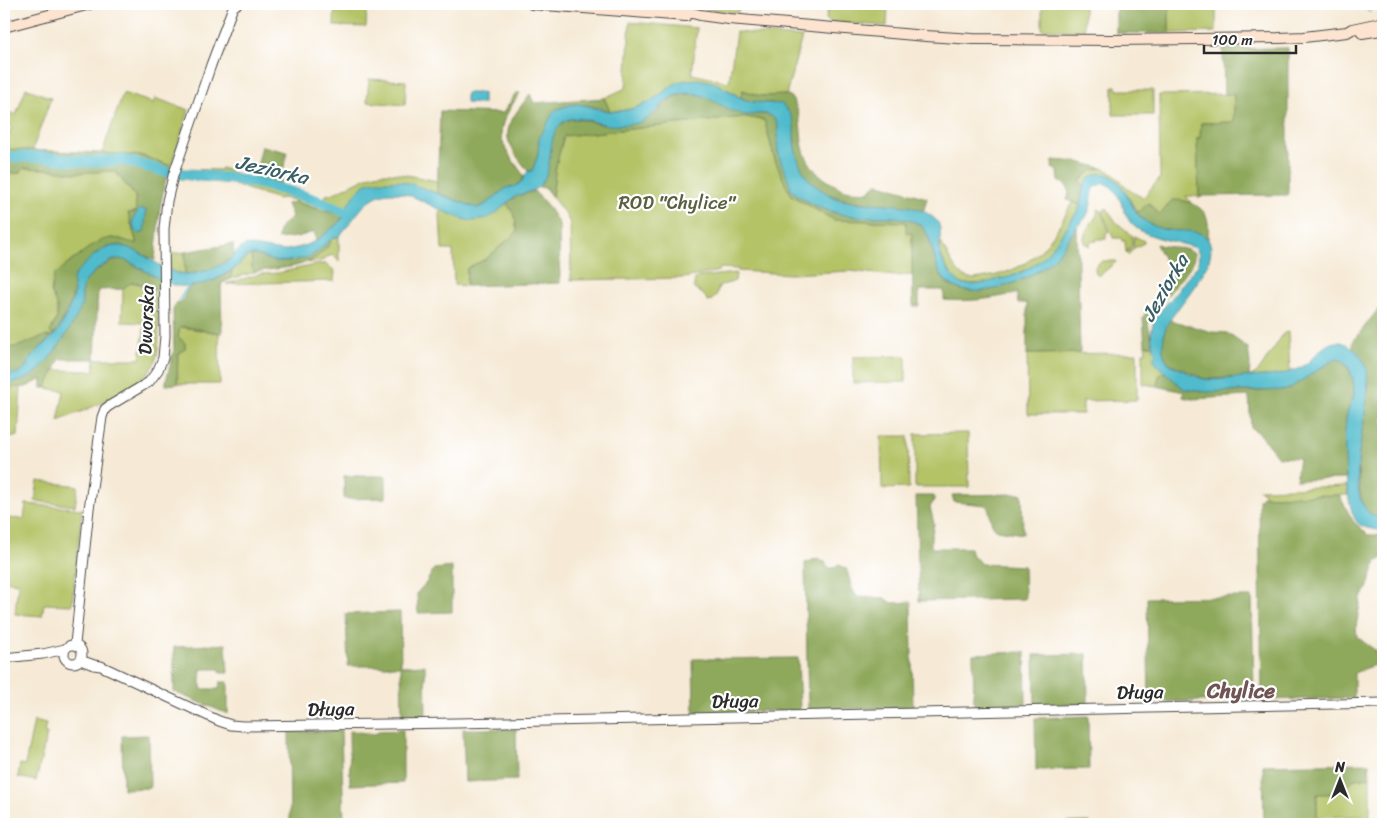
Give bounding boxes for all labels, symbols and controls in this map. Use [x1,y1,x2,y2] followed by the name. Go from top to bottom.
[1204,22,1297,54] scale bar
[1212,27,1253,53] text: 100 m
[232,145,314,196] water label: Jeziorka
[619,186,737,219] park label: ROD "Chylice"
[1131,246,1199,329] water label: Jeziorka
[128,284,164,355] street label: Dworska
[1206,672,1275,710] district label: Chylice
[1116,675,1164,709] street label: Długa
[711,684,759,718] street label: Długa
[307,692,355,726] street label: Długa
[1334,755,1345,780] text: N
[1314,756,1364,806] north arrow

